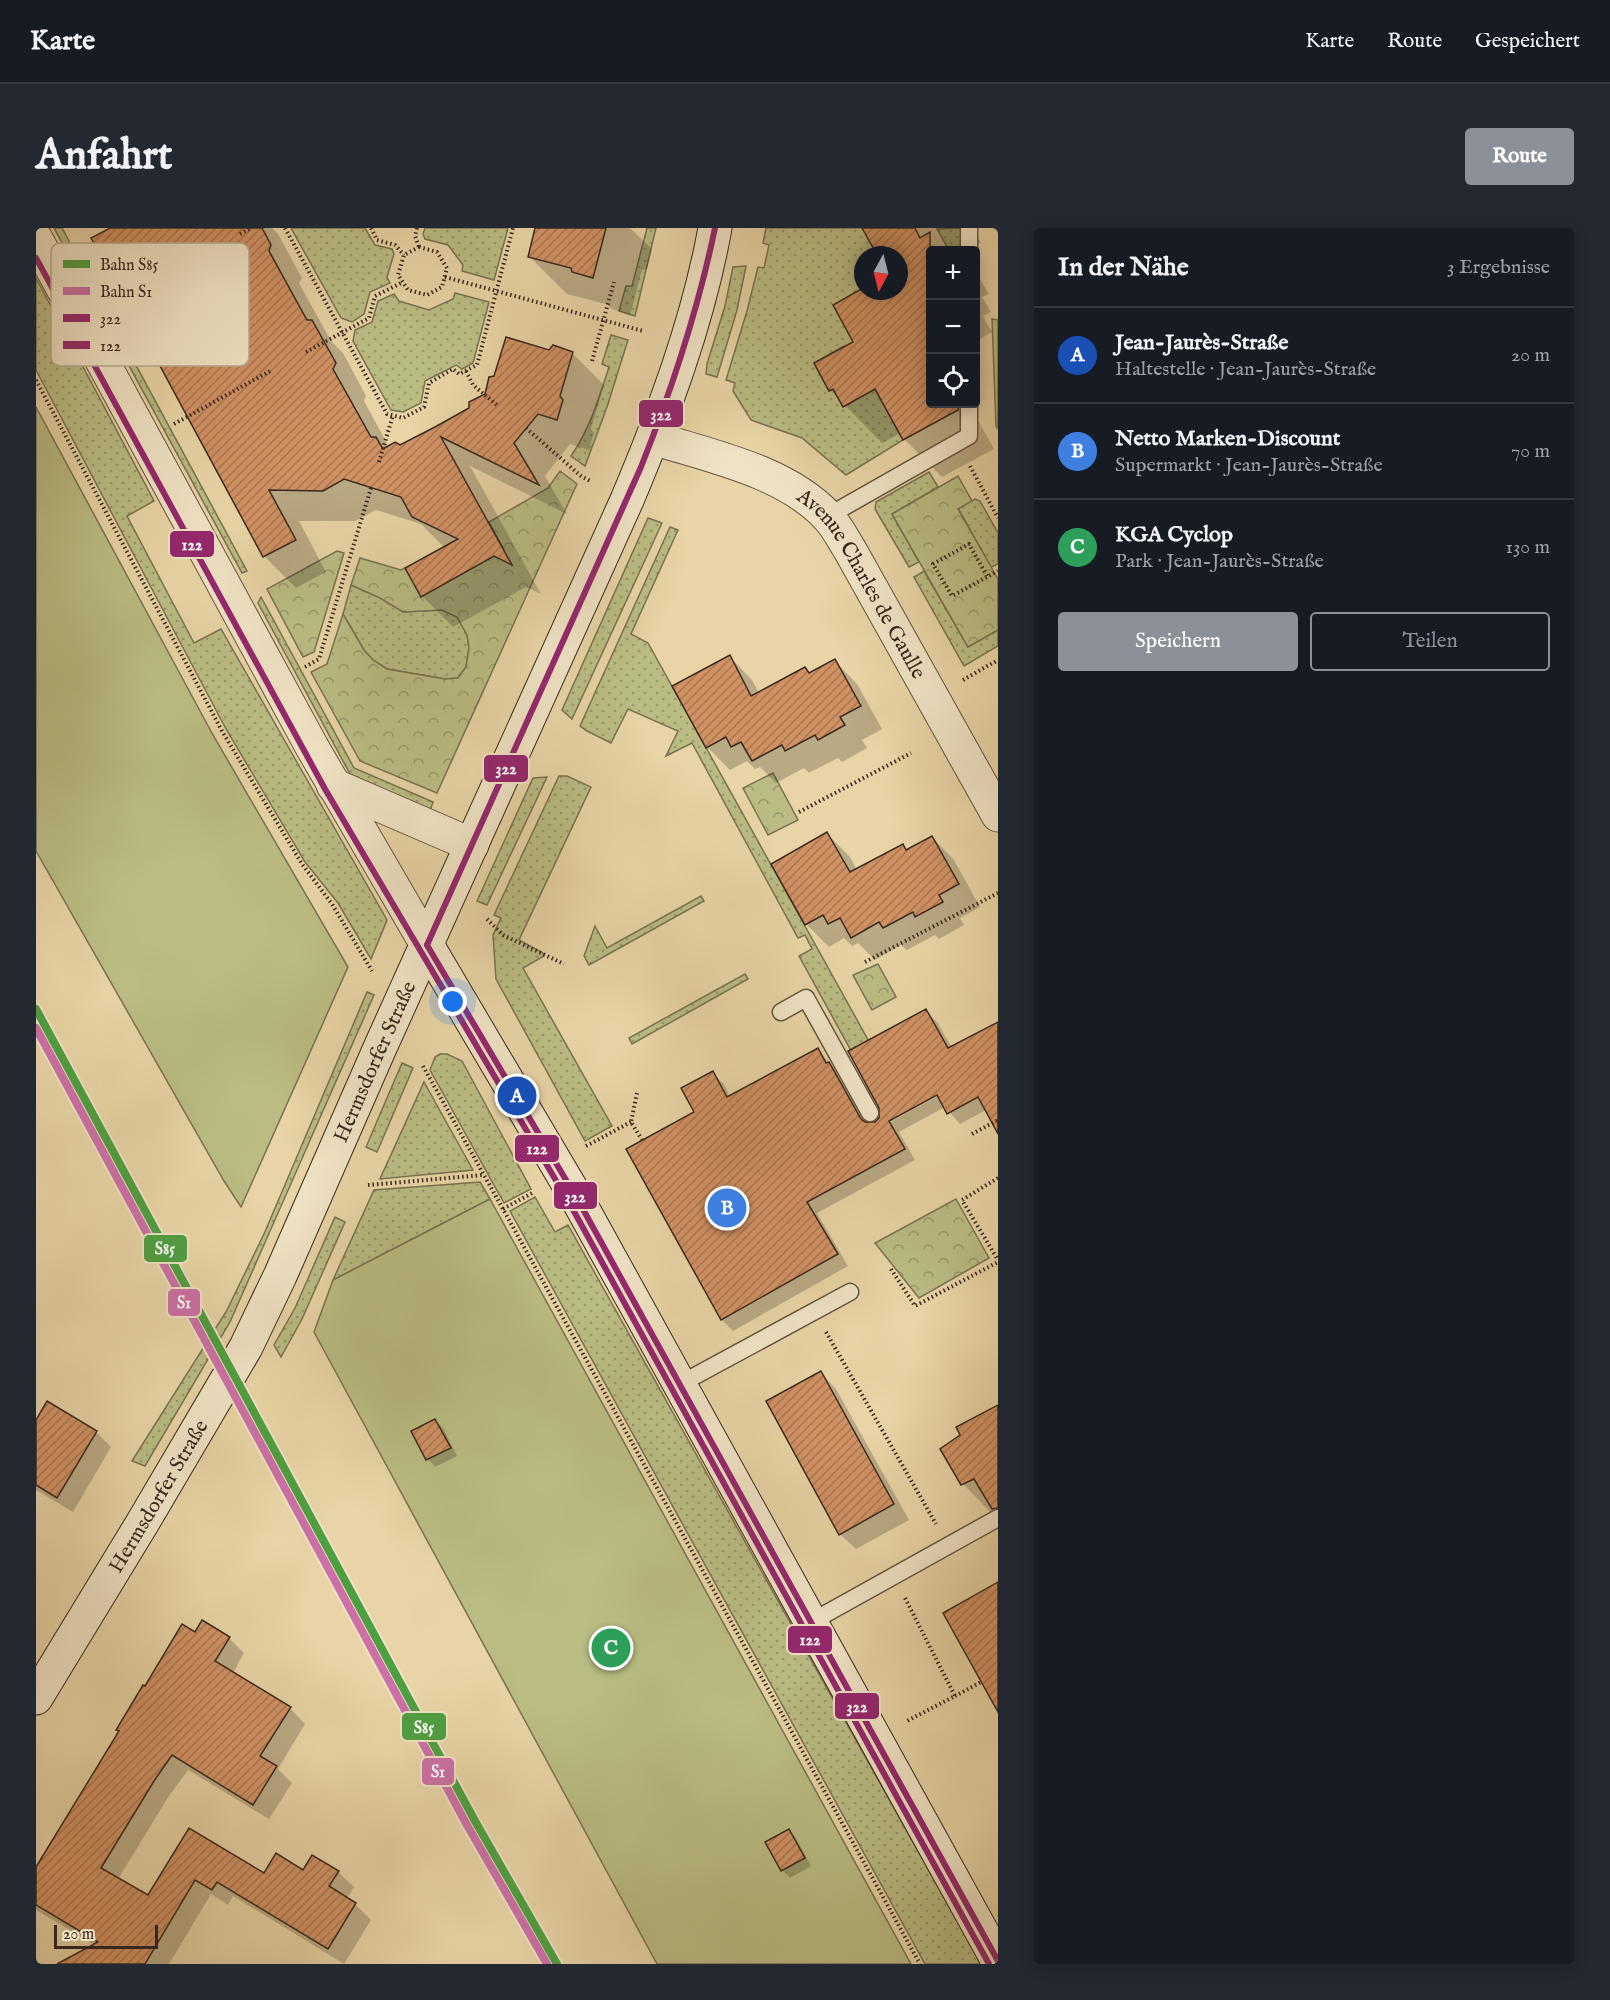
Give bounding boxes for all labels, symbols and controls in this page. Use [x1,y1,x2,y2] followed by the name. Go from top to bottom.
[30,24,95,59] text: Karte
[1305,28,1354,55] text: Karte
[1387,28,1442,55] text: Route
[1475,28,1580,55] text: Gespeichert
[1465,128,1574,185] button: Route
[36,130,172,183] text: Anfahrt
[51,243,249,366] legend
[854,246,908,300] north arrow
[926,246,980,408] map controls
[926,246,980,300] button: +
[1058,251,1189,284] text: In der Nähe
[1447,255,1550,280] text: 3 Ergebnisse
[100,256,159,276] text: Bahn S85
[100,283,152,303] text: Bahn S1
[926,300,980,354] button: −
[100,310,121,330] text: 322
[1115,329,1288,357] text: Jean-Jaurès-Straße
[100,337,121,357] text: 122
[1071,343,1084,368] text: A
[1511,343,1550,368] text: 20 m
[926,354,980,408] button: locate
[1115,357,1376,382] text: Haltestelle · Jean-Jaurès-Straße
[638,399,684,428] line badge: 322
[651,406,672,426] text: 322
[1115,425,1340,453] text: Netto Marken-Discount
[1071,439,1084,464] text: B
[1511,439,1550,464] text: 70 m
[1115,453,1383,478] text: Supermarkt · Jean-Jaurès-Straße
[790,483,931,684] street label: Avenue Charles de Gaulle
[1115,521,1233,549] text: KGA Cyclop
[169,530,215,558] line badge: 122
[1070,535,1085,560] text: C
[1505,535,1550,560] text: 130 m
[182,536,203,556] text: 122
[1115,549,1324,574] text: Park · Jean-Jaurès-Straße
[1058,612,1298,671] button: Speichern
[1310,612,1550,671] button: Teilen
[483,754,529,783] line badge: 322
[496,760,517,780] text: 322
[328,977,423,1147] street label: Hermsdorfer Straße
[438,987,467,1016] your location
[498,1074,536,1118] pin: A
[514,1134,560,1163] line badge: 122
[527,1140,548,1160] text: 122
[553,1181,598,1210] line badge: 322
[708,1186,746,1230] pin: B
[565,1188,586,1208] text: 322
[143,1234,188,1263] line badge: S85
[155,1240,175,1260] text: S85
[167,1288,201,1317] line badge: S1
[177,1294,191,1314] text: S1
[103,1415,215,1578] street label: Hermsdorfer Straße
[787,1625,833,1654] line badge: 122
[592,1626,630,1670] pin: C
[800,1631,821,1651] text: 122
[834,1692,880,1720] line badge: 322
[847,1698,868,1718] text: 322
[401,1712,447,1741] line badge: S85
[414,1719,434,1739] text: S85
[421,1757,455,1786] line badge: S1
[431,1763,445,1783] text: S1
[54,1922,158,1950] scale bar
[63,1925,94,1945] text: 20 m

